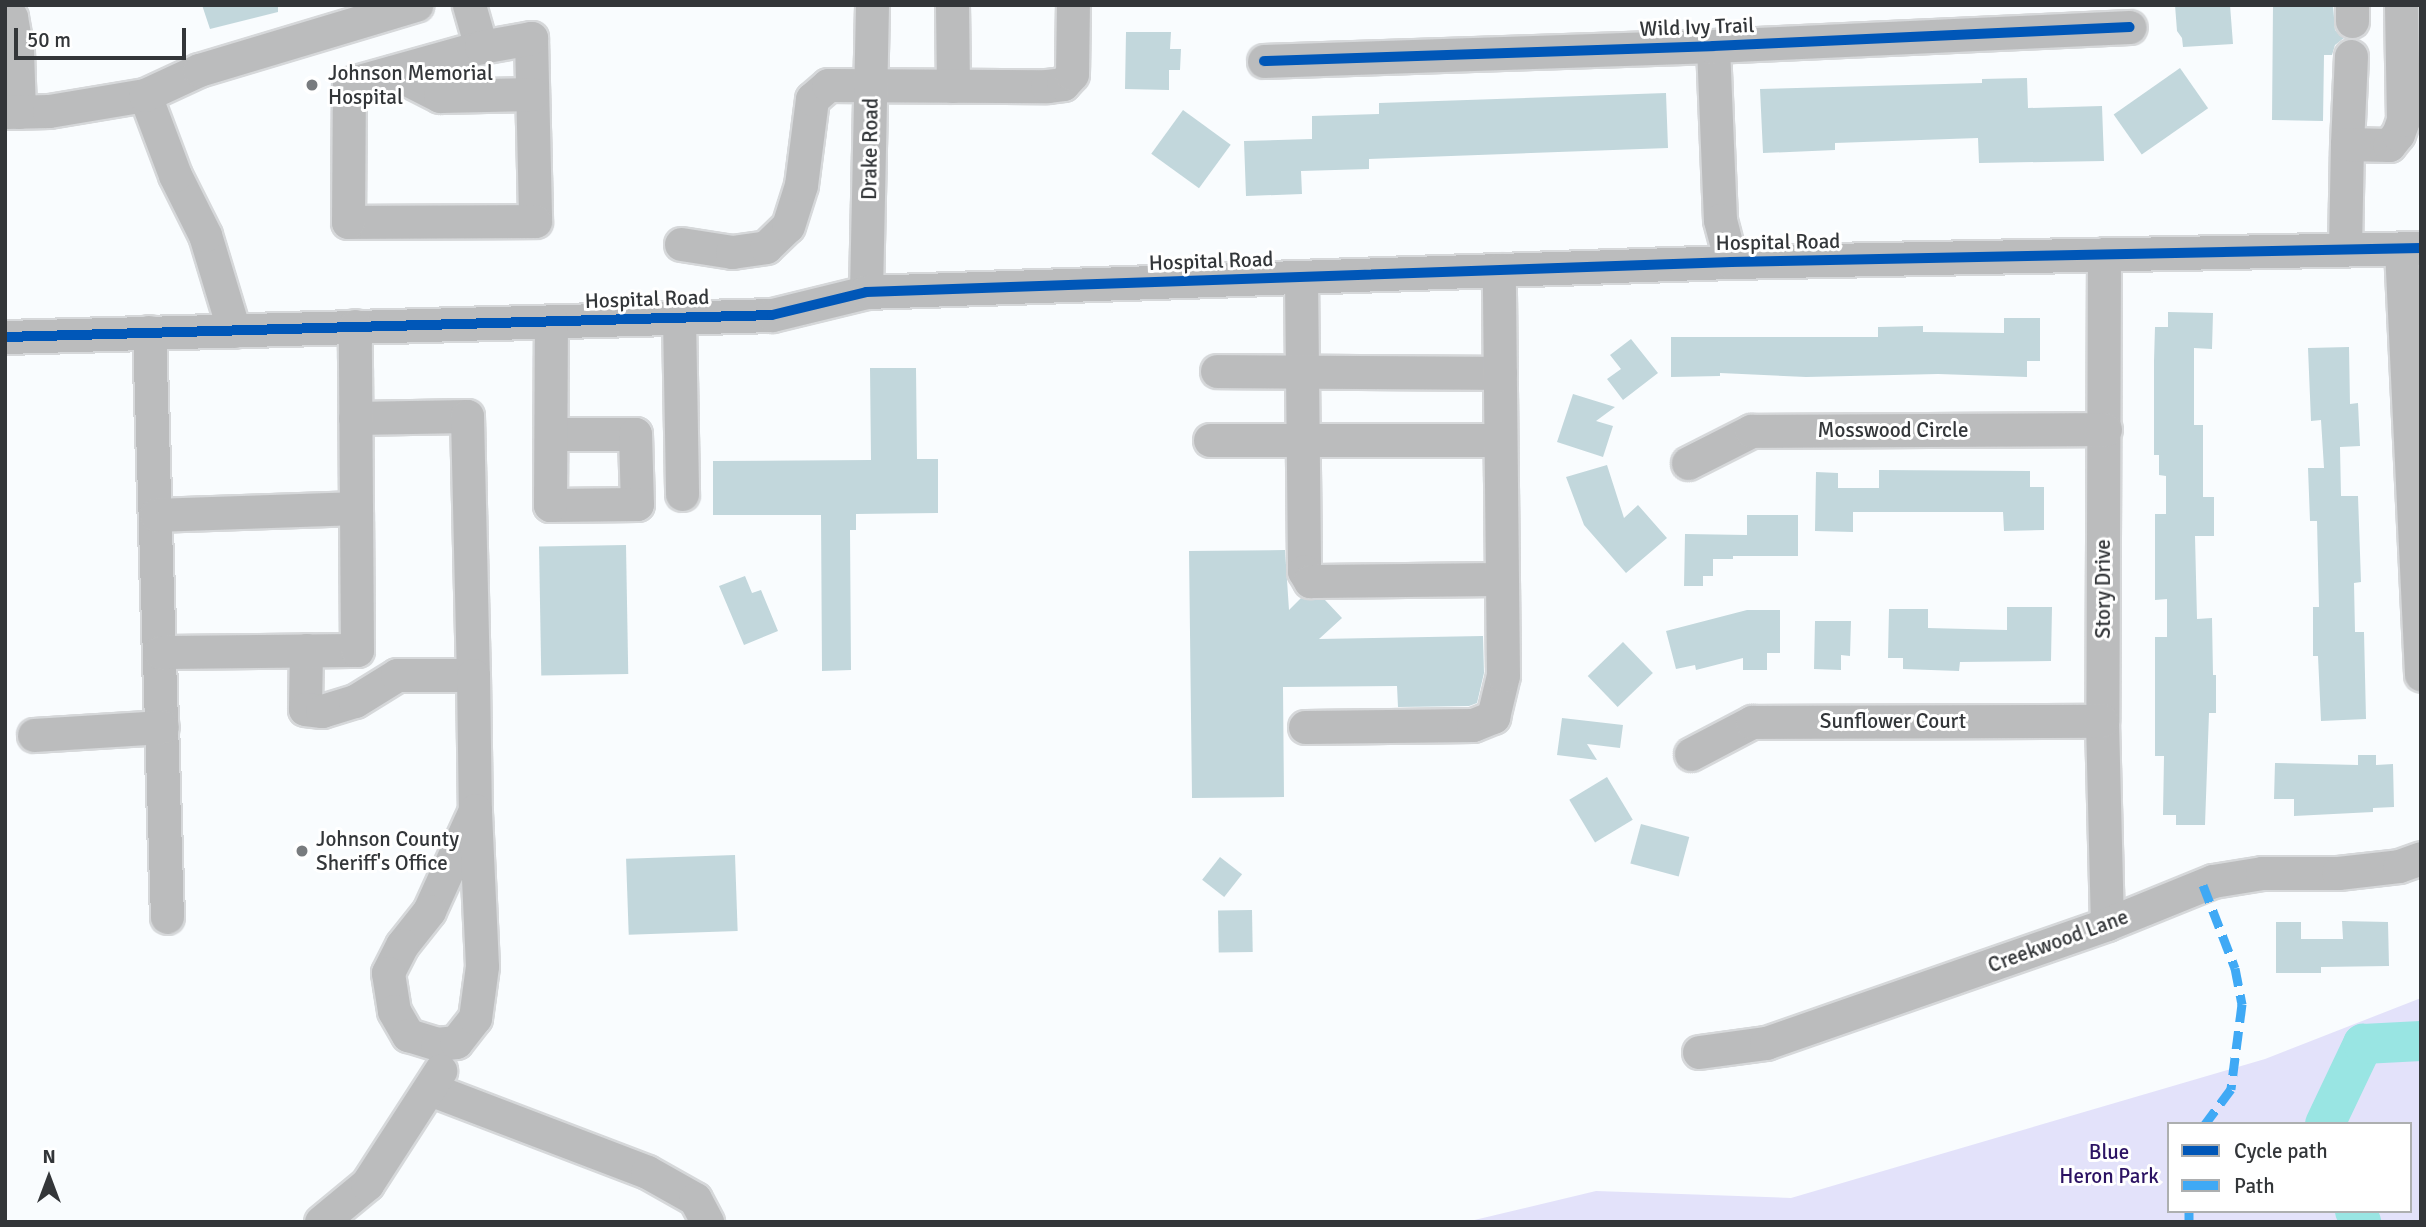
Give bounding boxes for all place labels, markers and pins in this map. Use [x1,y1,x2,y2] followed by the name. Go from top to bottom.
[328,60,493,110] place label: Johnson Memorial Hospital
[302,75,322,95] marker: Johnson Memorial Hospital
[316,826,459,876] place label: Johnson County Sheriff's Office
[294,843,310,859] marker: Johnson County Sheriff's Office

